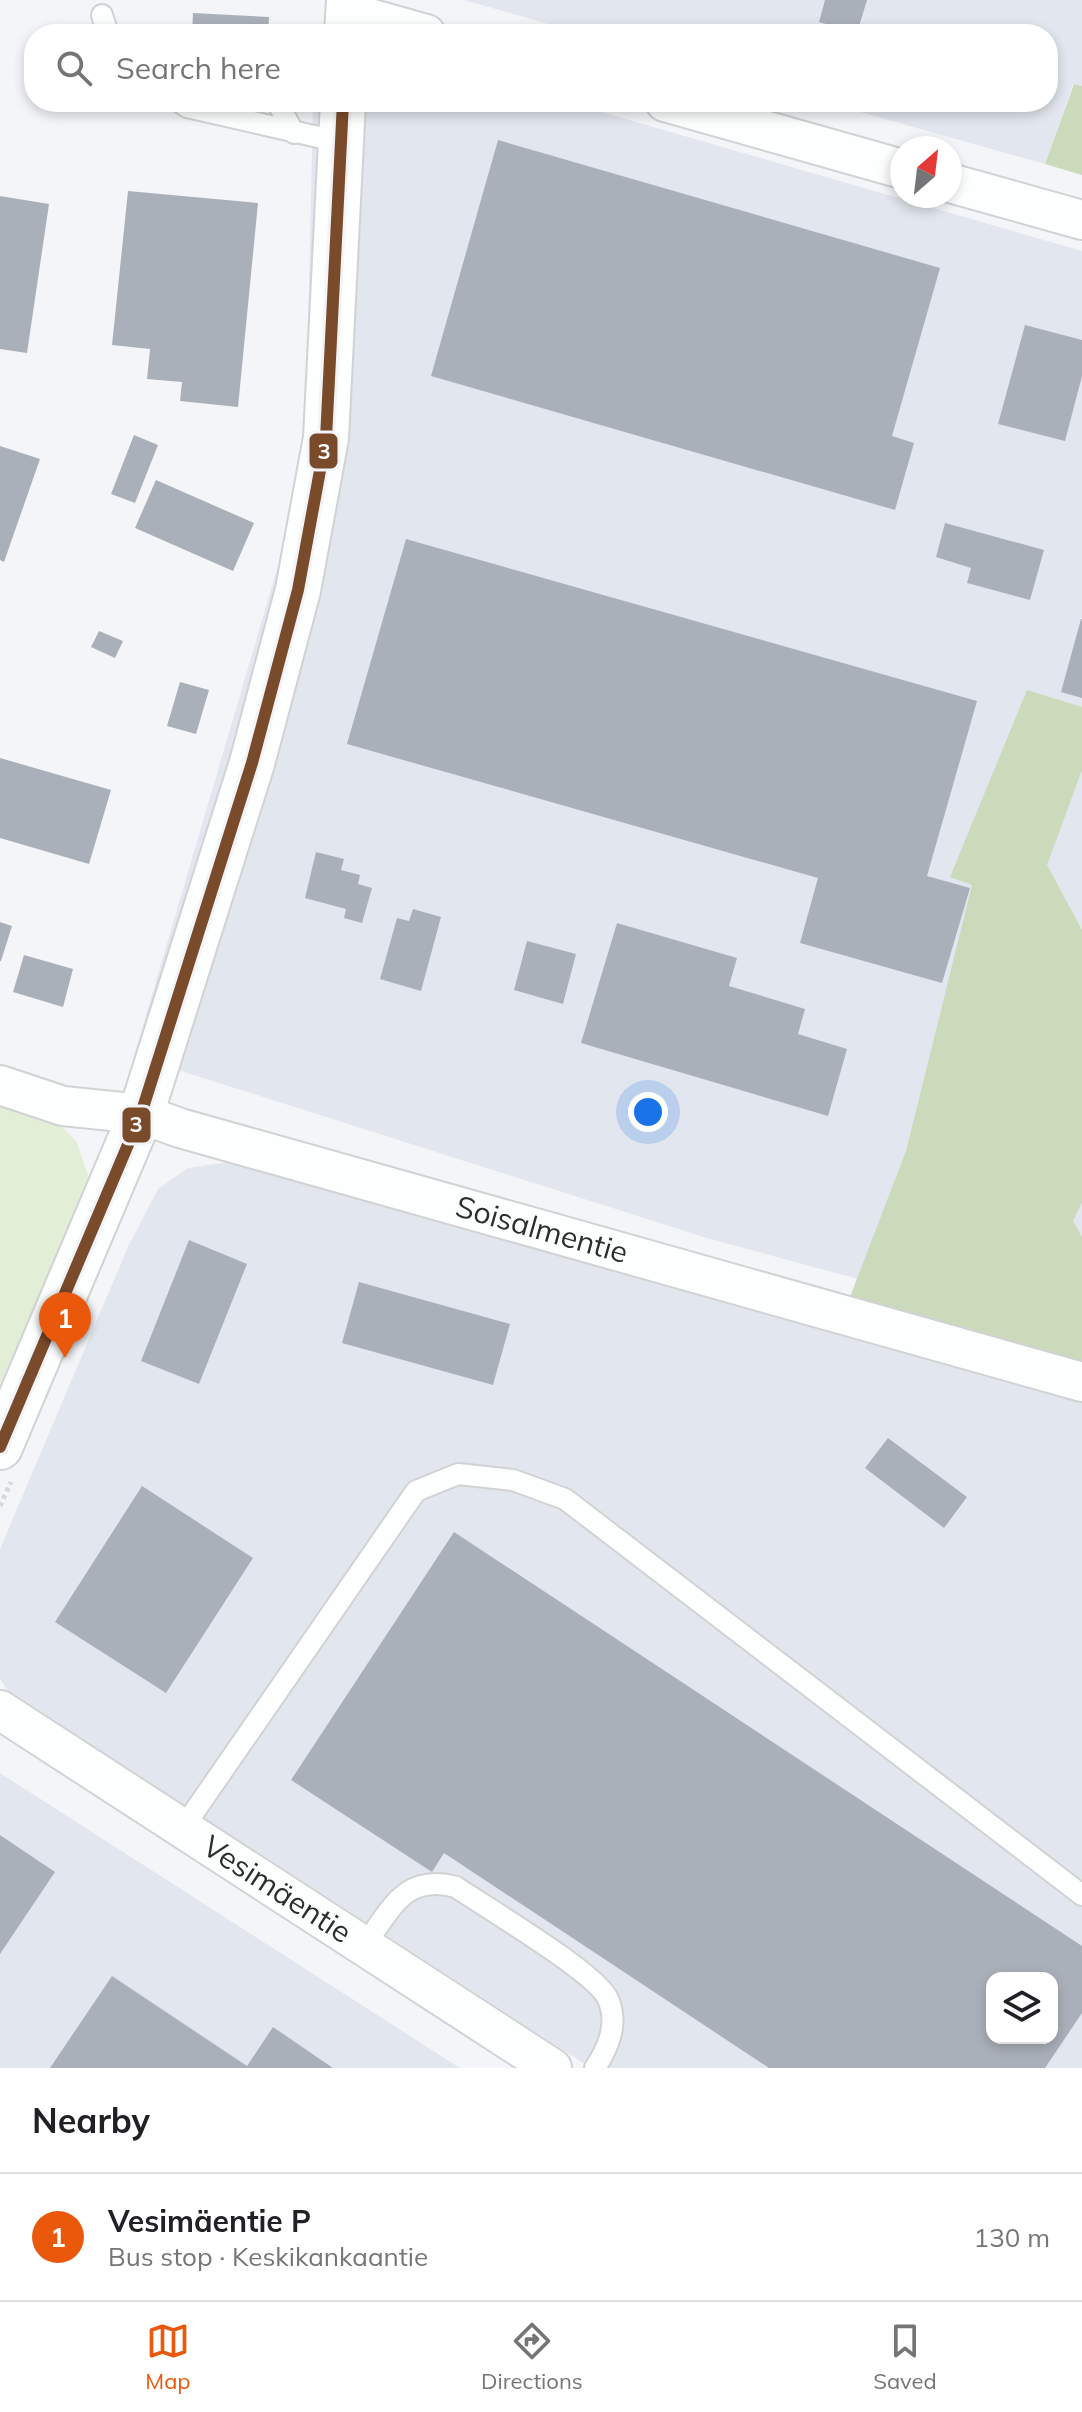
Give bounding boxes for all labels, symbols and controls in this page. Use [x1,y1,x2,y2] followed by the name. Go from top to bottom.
[24,24,1058,112] search box
[52,46,96,90] icon: search
[116,49,281,87] text: Search here
[890,136,962,208] north arrow
[308,432,339,470] line badge: 3
[317,437,331,465] text: 3
[628,1092,668,1132] your location
[121,1106,152,1144] line badge: 3
[129,1110,143,1138] text: 3
[451,1187,632,1271] street label: Soisalmentie
[39,1292,91,1358] pin: 1
[196,1827,359,1951] street label: Vesimäentie
[986,1972,1058,2044] map controls
[986,1972,1058,2044] button: layers
[32,2099,150,2142] text: Nearby
[108,2202,311,2240] text: Vesimäentie P
[50,2221,66,2254] text: 1
[974,2221,1050,2254] text: 130 m
[108,2240,428,2273] text: Bus stop · Keskikankaantie
[145,2319,191,2395] tab: Map
[481,2319,583,2395] tab: Directions
[873,2319,937,2395] tab: Saved

